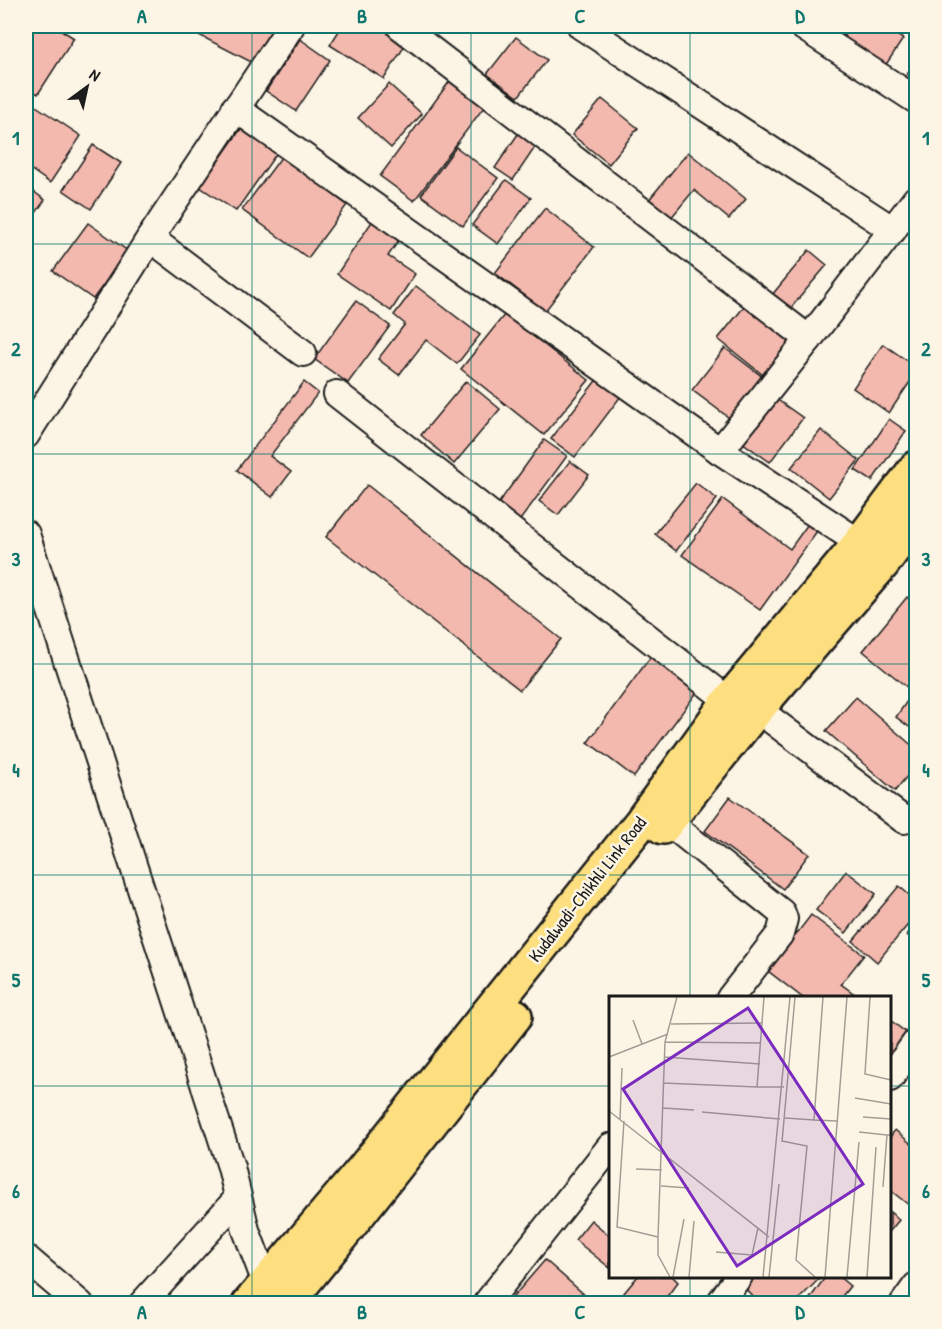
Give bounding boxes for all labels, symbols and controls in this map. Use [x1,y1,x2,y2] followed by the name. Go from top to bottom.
[137,2,147,29] text: A
[357,2,367,29] text: B
[575,2,586,29] text: C
[795,2,805,29] text: D
[57,57,117,117] north arrow
[86,63,105,86] text: N
[12,124,20,151] text: 1
[922,124,930,151] text: 1
[11,335,21,362] text: 2
[921,335,931,362] text: 2
[12,545,21,572] text: 3
[922,545,931,572] text: 3
[12,756,20,783] text: 4
[922,756,930,783] text: 4
[522,811,652,967] street label: Kudalwadi-Chikhli Link Road
[12,966,21,993] text: 5
[922,966,931,993] text: 5
[609,996,891,1278] inset map
[12,1177,20,1204] text: 6
[922,1177,930,1204] text: 6
[137,1298,147,1325] text: A
[357,1298,367,1325] text: B
[575,1298,586,1325] text: C
[795,1298,805,1325] text: D

